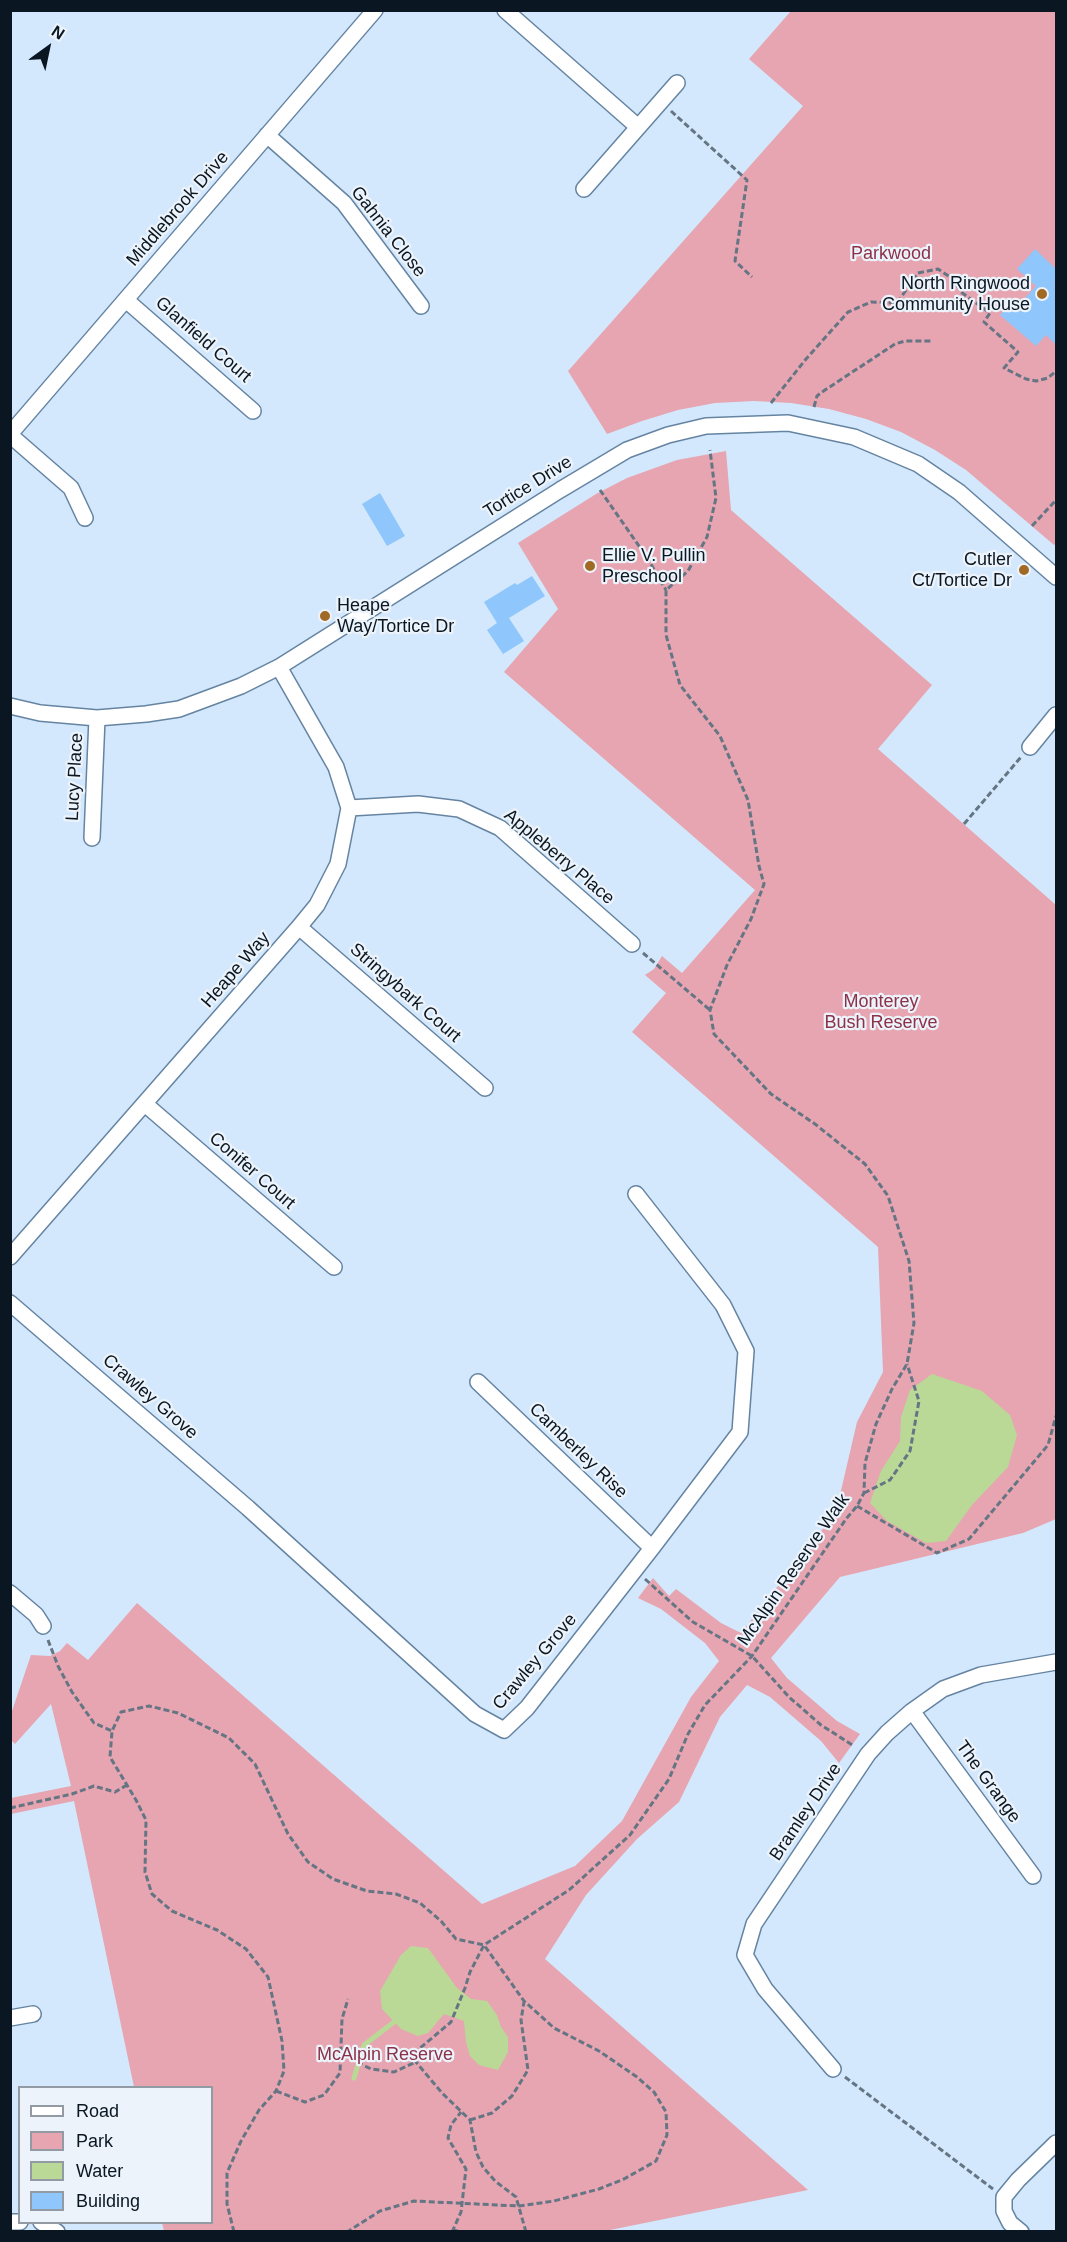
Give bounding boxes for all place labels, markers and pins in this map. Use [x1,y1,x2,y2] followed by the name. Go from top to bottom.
[882,273,1030,316] place label: North Ringwood Community House
[1035,287,1049,301] marker: North Ringwood Community House
[602,545,705,588] place label: Ellie V. Pullin Preschool
[912,549,1012,592] place label: Cutler Ct/Tortice Dr
[583,559,597,573] marker: Ellie V. Pullin Preschool
[1017,563,1031,577] marker: Cutler Ct/Tortice Dr
[337,595,454,638] place label: Heape Way/Tortice Dr
[318,609,332,623] marker: Heape Way/Tortice Dr

